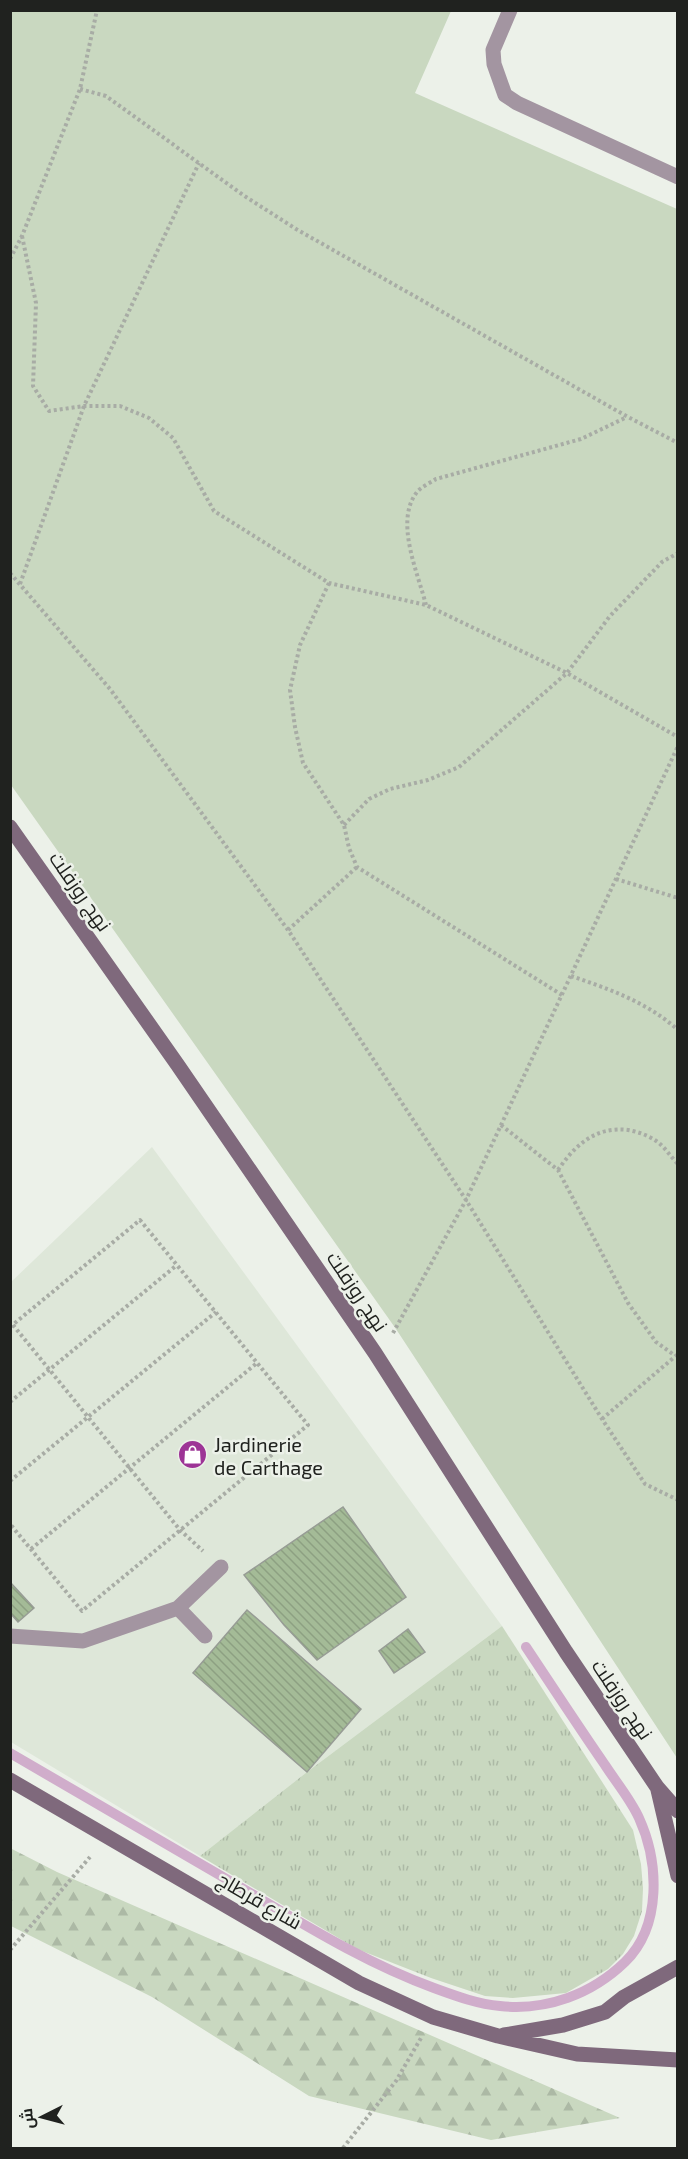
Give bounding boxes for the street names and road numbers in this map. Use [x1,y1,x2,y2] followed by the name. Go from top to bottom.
[42,847,117,937] street label: نهج روزفلت
[320,1246,394,1337] street label: نهج روزفلت
[585,1654,659,1745] street label: نهج روزفلت
[212,1866,307,1936] street label: شارع قرطاج

